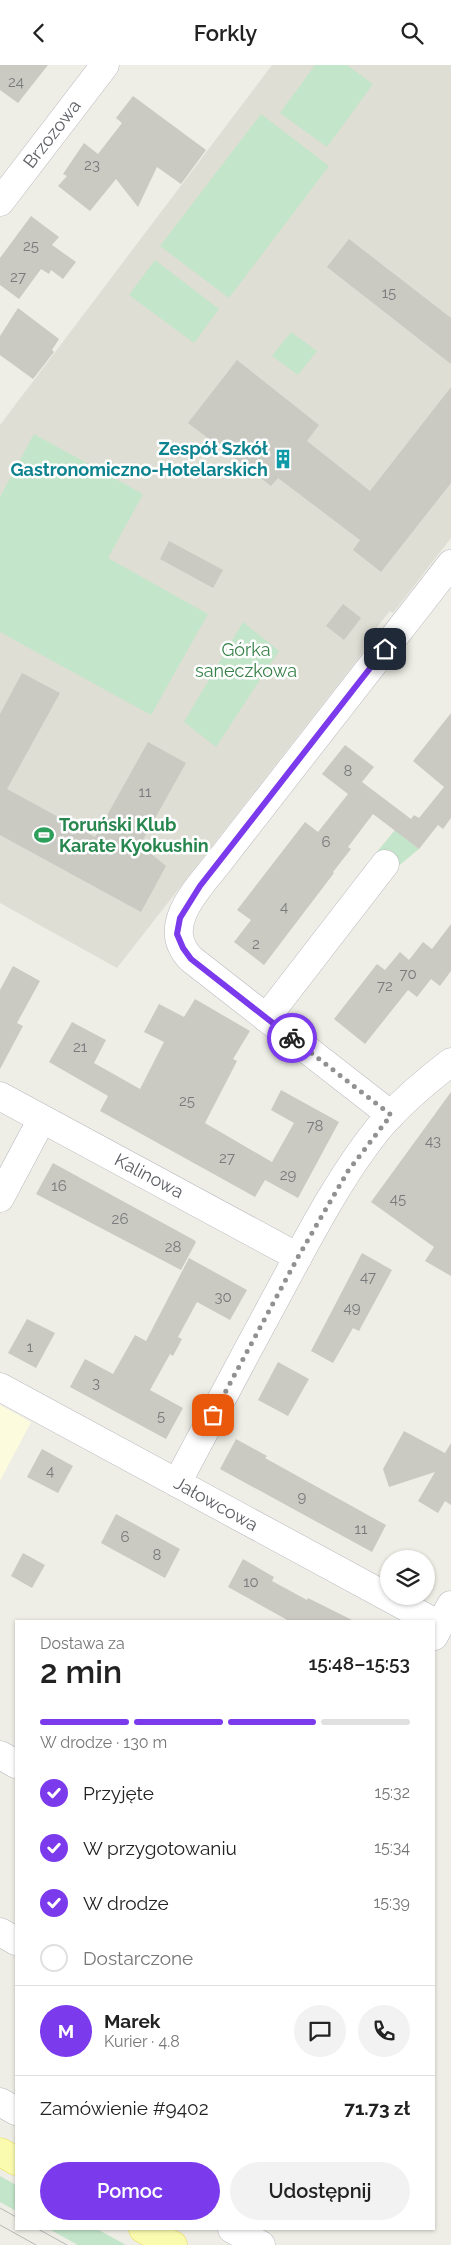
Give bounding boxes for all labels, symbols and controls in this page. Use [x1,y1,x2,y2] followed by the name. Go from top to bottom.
[25,19,53,47] icon: back
[398,19,426,47] icon: search
[194,20,257,46] text: Forkly
[8,73,24,91] house number: 24
[18,95,85,172] street label: Brzozowa
[84,156,100,174] house number: 23
[23,237,39,255] house number: 25
[10,268,26,286] house number: 27
[382,284,396,302] house number: 15
[11,438,269,480] place label: Zespół Szkół Gastronomiczno-Hotelarskich
[272,448,294,470] building icon: Zespół Szkół Gastronomiczno-Hotelarskich
[364,628,406,670] pin
[371,635,399,663] icon: home
[195,639,297,681] park label: Górka saneczkowa
[344,762,353,780] house number: 8
[139,783,152,801] house number: 11
[59,814,209,856] place label: Toruński Klub Karate Kyokushin
[33,824,55,846] sports icon: Toruński Klub Karate Kyokushin
[321,833,331,851] house number: 6
[280,898,288,916] house number: 4
[252,935,260,953] house number: 2
[399,965,417,983] house number: 70
[377,977,393,995] house number: 72
[267,1013,317,1063] courier
[278,1024,306,1052] icon: bike
[73,1038,88,1056] house number: 21
[179,1092,195,1110] house number: 25
[307,1117,324,1135] house number: 78
[425,1132,441,1150] house number: 43
[111,1149,187,1203] street label: Kalinowa
[219,1149,235,1167] house number: 27
[280,1166,297,1184] house number: 29
[51,1177,67,1195] house number: 16
[390,1190,406,1208] house number: 45
[112,1210,128,1228] house number: 26
[165,1238,181,1256] house number: 28
[360,1268,376,1286] house number: 47
[214,1288,232,1306] house number: 30
[344,1299,361,1317] house number: 49
[27,1338,34,1356] house number: 1
[92,1374,100,1392] house number: 3
[192,1394,234,1436] pin
[199,1401,227,1429] icon: bag
[157,1407,165,1425] house number: 5
[46,1462,54,1480] house number: 4
[171,1472,262,1535] street label: Jałowcowa
[298,1488,307,1506] house number: 9
[355,1520,368,1538] house number: 11
[120,1528,130,1546] house number: 6
[153,1546,162,1564] house number: 8
[380,1550,435,1605] map controls
[380,1550,435,1605] button: layers
[243,1573,259,1591] house number: 10
[40,1634,125,1653] text: Dostawa za
[308,1652,410,1674] text: 15:48–15:53
[40,1653,122,1690] text: 2 min
[40,1733,167,1752] text: W drodze · 130 m
[40,1779,68,1807] icon: check
[83,1782,154,1804] text: Przyjęte
[375,1783,410,1802] text: 15:32
[40,1834,68,1862] icon: check
[83,1837,237,1859] text: W przygotowaniu
[374,1838,410,1857] text: 15:34
[40,1889,68,1917] icon: check
[83,1892,169,1914] text: W drodze
[374,1893,410,1912] text: 15:39
[83,1947,193,1969] text: Dostarczone
[294,2005,346,2057] button: chat
[358,2005,410,2057] button: phone
[104,2010,160,2032] text: Marek
[58,2020,74,2042] text: M
[104,2032,180,2051] text: Kurier · 4.8
[40,2097,209,2119] text: Zamówienie #9402
[344,2097,410,2119] text: 71.73 zł
[40,2162,220,2220] button: Pomoc
[230,2162,410,2220] button: Udostępnij

